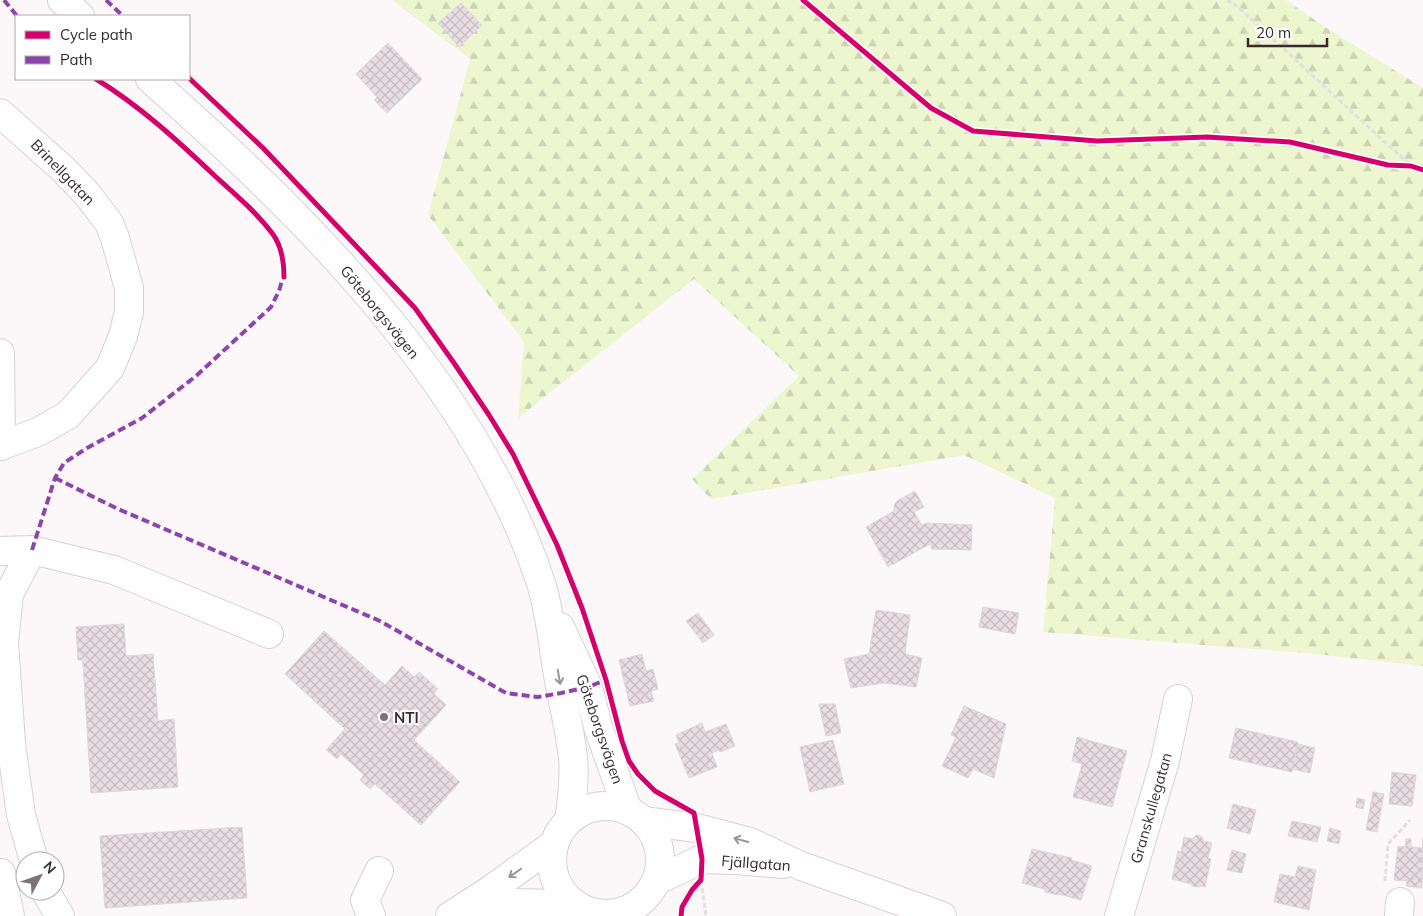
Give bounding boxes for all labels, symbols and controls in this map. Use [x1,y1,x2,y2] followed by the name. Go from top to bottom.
[15,15,190,80] legend
[1248,15,1327,47] scale bar
[1256,23,1291,42] text: 20 m
[60,25,133,44] text: Cycle path
[60,50,92,69] text: Path
[27,135,99,209] street label: Brinellgatan
[336,261,424,363] street label: Göteborgsvägen
[554,669,564,685] one-way arrow
[572,672,628,786] street label: Göteborgsvägen
[394,708,419,727] place label: NTI
[378,711,390,723] marker: NTI
[1126,750,1176,866] street label: Granskullegatan
[733,834,749,844] one-way arrow
[15,851,65,901] north arrow
[721,851,791,875] street label: Fjällgatan
[40,858,60,877] text: N
[508,868,522,878] one-way arrow

